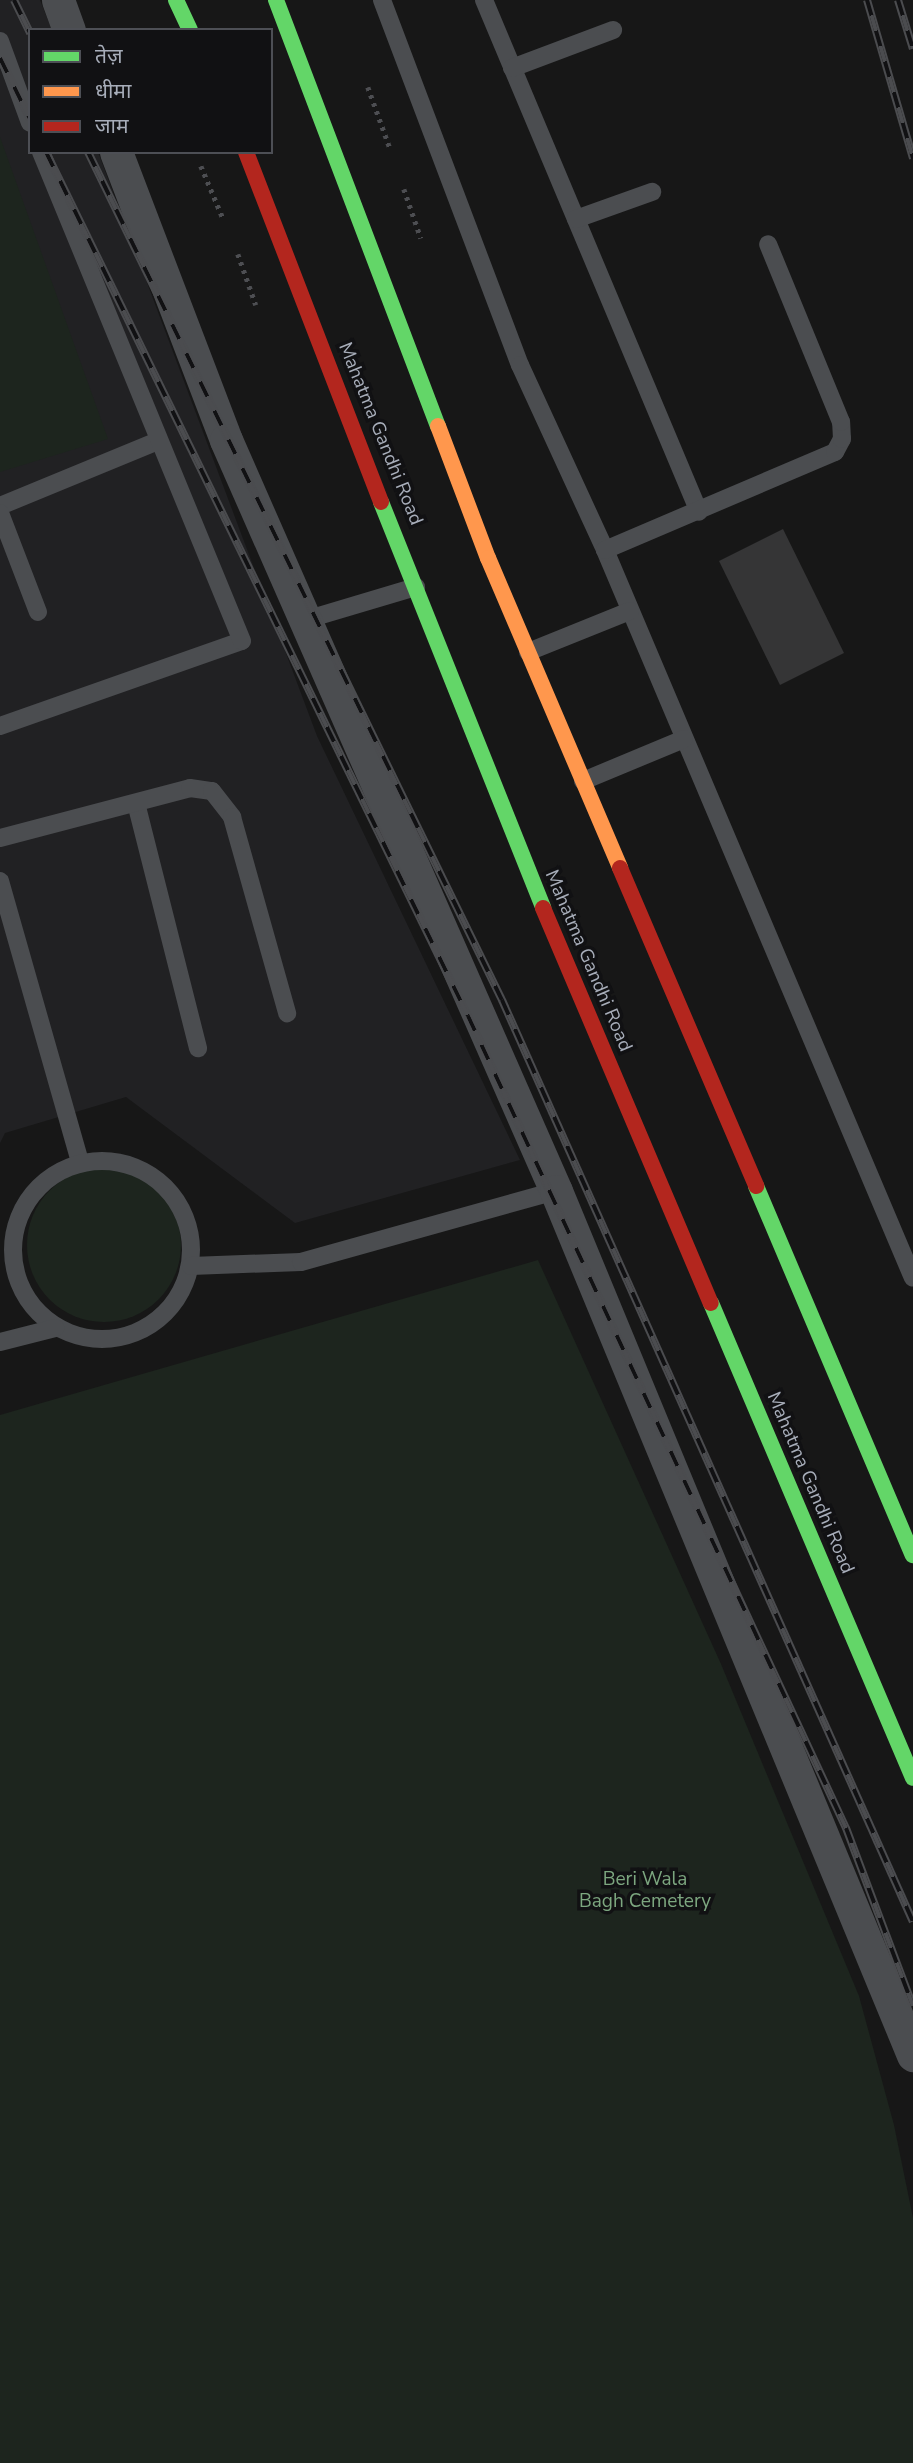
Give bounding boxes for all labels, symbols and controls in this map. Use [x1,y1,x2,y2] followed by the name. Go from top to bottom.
[28,28,273,154] legend
[95,42,123,70] text: तेज़
[95,77,131,105] text: धीमा
[95,112,129,140] text: जाम
[333,339,427,529] street label: Mahatma Gandhi Road
[539,867,637,1055] street label: Mahatma Gandhi Road
[761,1389,859,1577] street label: Mahatma Gandhi Road
[579,1869,711,1913] park label: Beri Wala Bagh Cemetery

